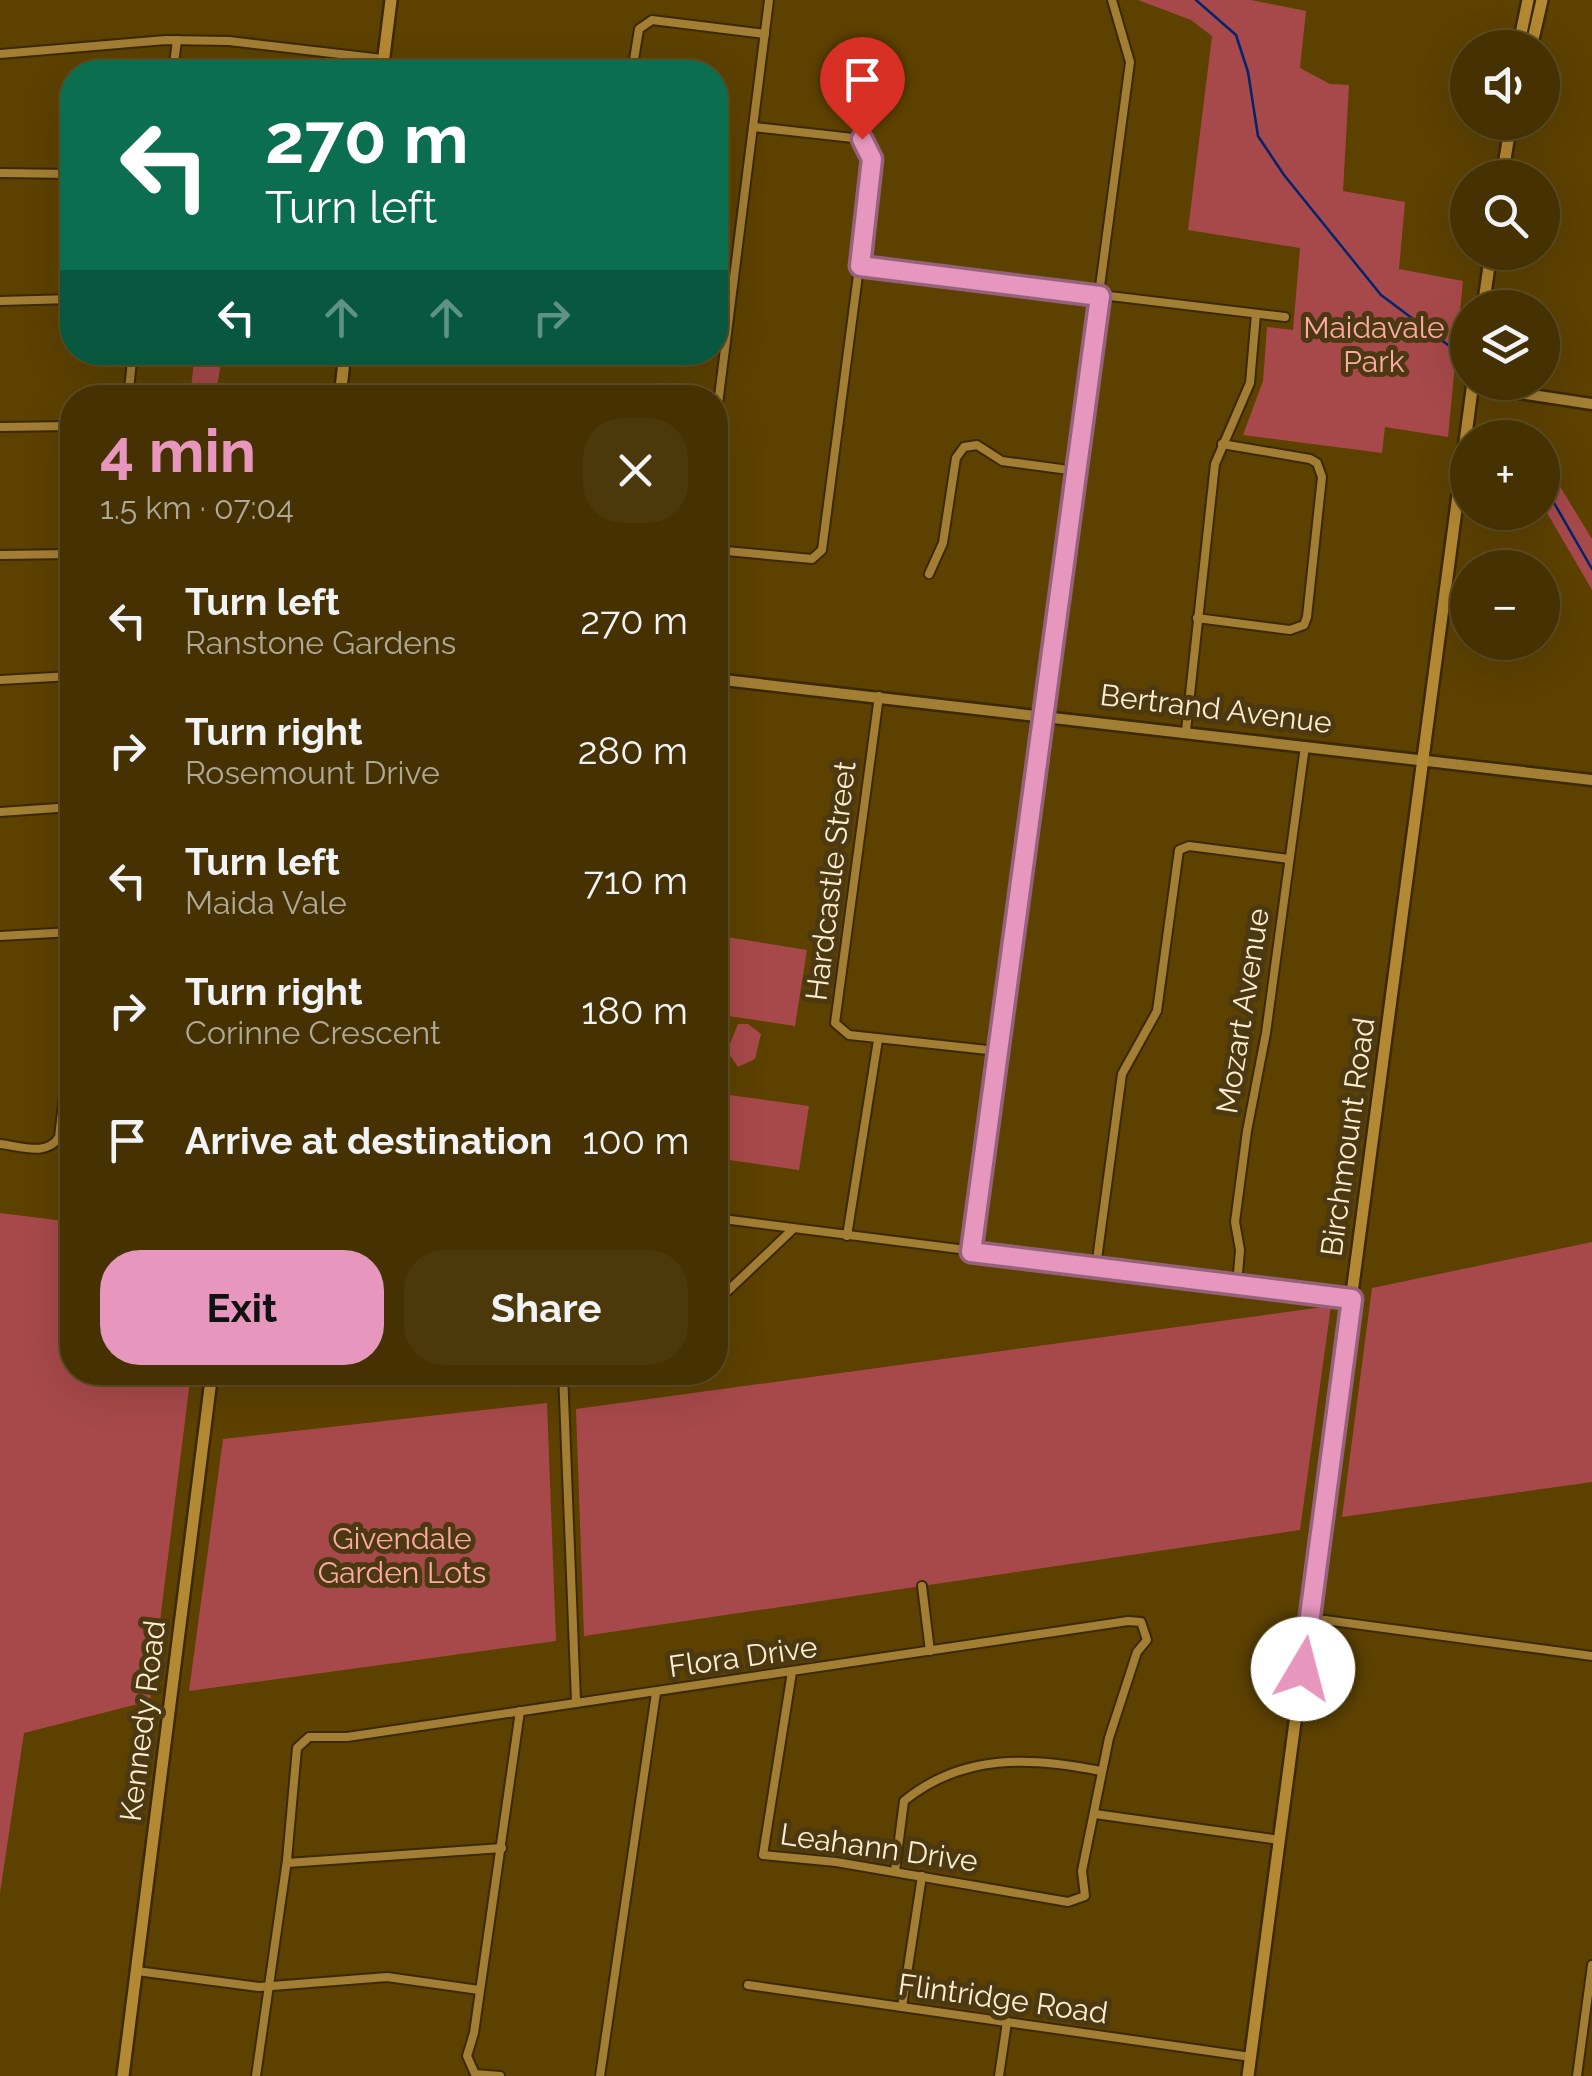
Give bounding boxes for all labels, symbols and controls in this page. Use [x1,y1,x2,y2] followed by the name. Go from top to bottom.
[1450,30,1560,660] map controls
[1450,30,1560,140] button: sound
[820,37,905,140] pin
[835,52,890,107] icon: arrive
[265,97,469,179] text: 270 m
[100,100,230,230] icon: left
[1450,160,1560,270] button: search
[265,181,437,234] text: Turn left
[209,290,264,345] icon: left
[314,290,369,345] icon: ahead
[419,290,474,345] icon: ahead
[524,290,579,345] icon: right
[1450,290,1560,400] button: layers
[1303,310,1445,379] park label: Maidavale Park
[100,416,256,486] text: 4 min
[583,418,688,523] button: close
[1450,420,1560,530] button: +
[100,489,294,526] text: 1.5 km · 07:04
[1450,550,1560,660] button: −
[185,579,340,624] text: Turn left
[100,593,155,648] icon: left
[580,598,688,643] text: 270 m
[185,624,456,661] text: Ranstone Gardens
[1098,677,1334,740] street label: Bertrand Avenue
[185,709,362,754] text: Turn right
[100,723,155,778] icon: right
[578,728,688,773] text: 280 m
[185,754,440,791] text: Rosemount Drive
[798,759,863,1003] street label: Hardcastle Street
[185,839,340,884] text: Turn left
[100,853,155,908] icon: left
[584,858,688,903] text: 710 m
[185,884,347,921] text: Maida Vale
[1209,906,1276,1116] street label: Mozart Avenue
[185,969,362,1014] text: Turn right
[100,983,155,1038] icon: right
[581,988,688,1033] text: 180 m
[185,1014,441,1051] text: Corinne Crescent
[1313,1015,1382,1259] street label: Birchmount Road
[100,1113,155,1168] icon: arrive
[185,1118,552,1163] text: Arrive at destination
[582,1118,690,1163] text: 100 m
[100,1250,384,1365] button: Exit
[404,1250,688,1365] button: Share
[318,1521,486,1590] park label: Givendale Garden Lots
[1251,1617,1355,1721] position arrow
[113,1618,172,1823] street label: Kennedy Road
[666,1629,820,1684] street label: Flora Drive
[778,1816,980,1879] street label: Leahann Drive
[896,1966,1110,2031] street label: Flintridge Road

